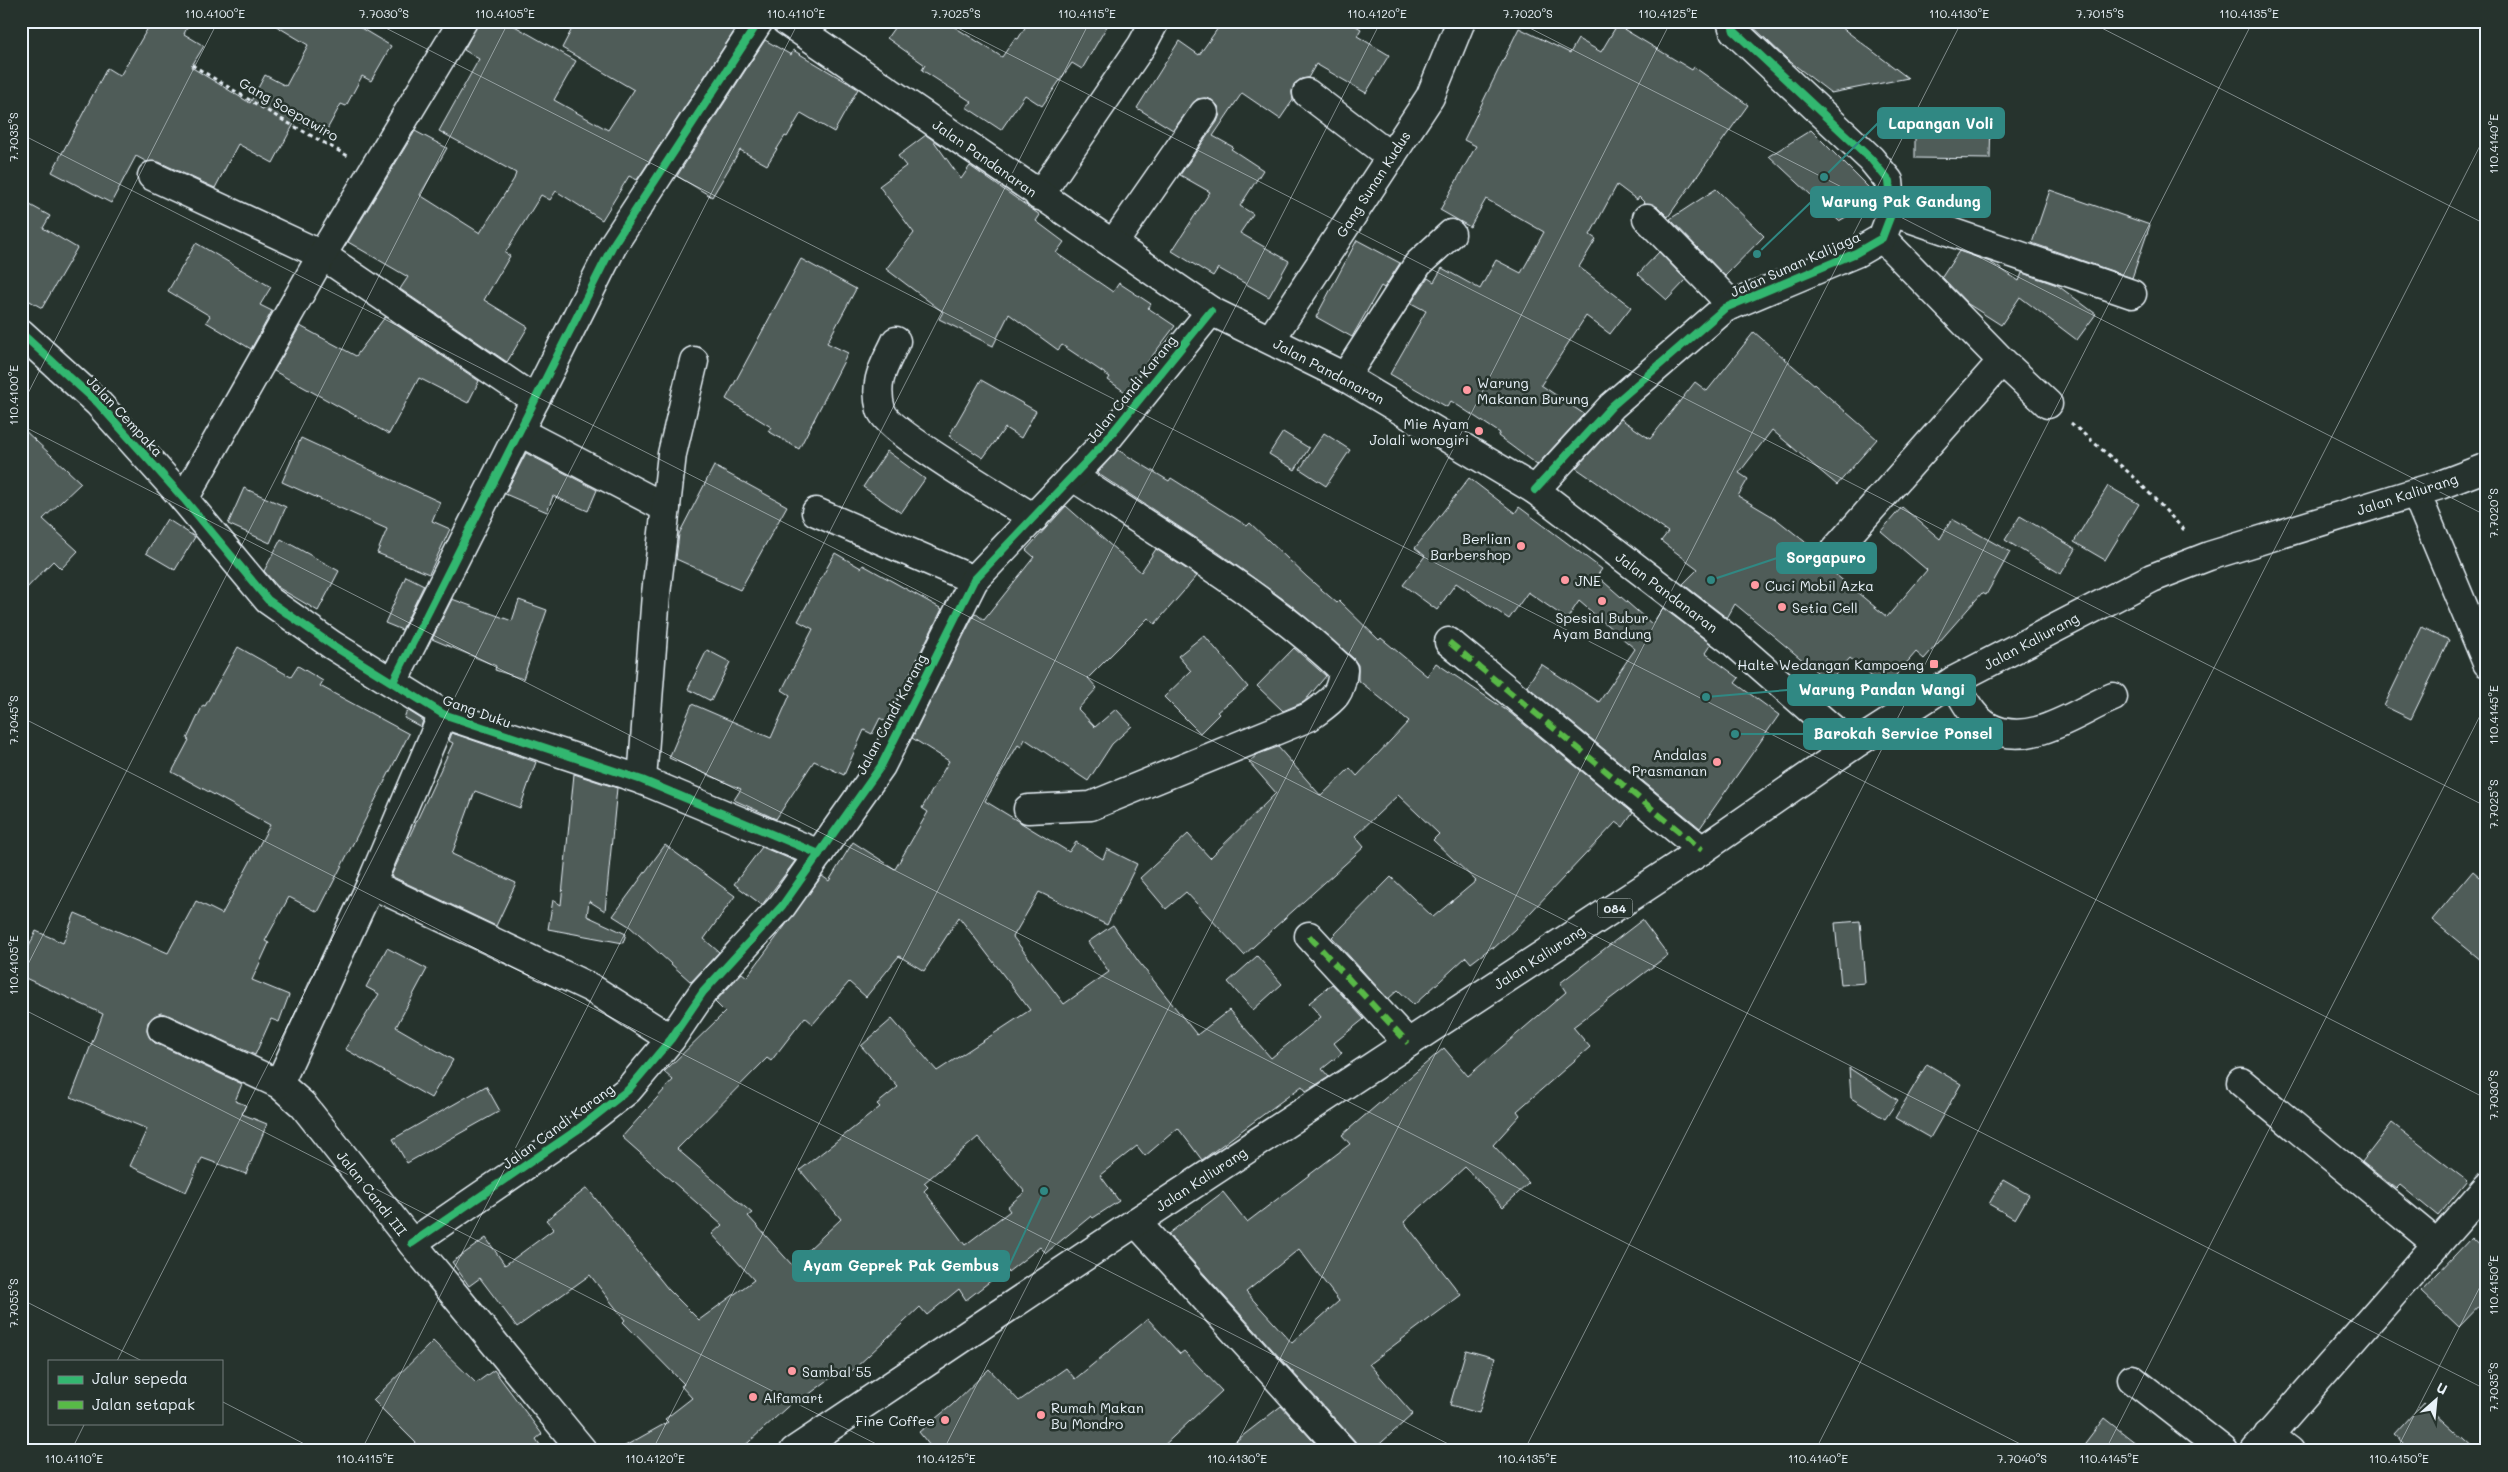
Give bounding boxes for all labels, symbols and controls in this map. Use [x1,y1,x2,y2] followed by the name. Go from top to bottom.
[185,5,245,21] text: 110.4100°E
[359,5,409,21] text: 7.7030°S
[475,5,535,21] text: 110.4105°E
[767,5,825,21] text: 110.4110°E
[931,5,981,21] text: 7.7025°S
[1058,5,1116,21] text: 110.4115°E
[1347,5,1407,21] text: 110.4120°E
[1503,5,1553,21] text: 7.7020°S
[1638,5,1698,21] text: 110.4125°E
[1929,5,1989,21] text: 110.4130°E
[2076,5,2124,21] text: 7.7015°S
[2219,5,2279,21] text: 110.4135°E
[236,73,342,145] street label: Gang Soepawiro
[1878,108,2004,138] callout: Lapangan Voli
[5,112,21,162] text: 7.7035°S
[1888,113,1994,133] text: Lapangan Voli
[2485,114,2501,174] text: 110.4140°E
[929,115,1041,201] street label: Jalan Pandanaran
[1331,127,1415,241] street label: Gang Sunan Kudus
[1811,187,1990,217] callout: Warung Pak Gandung
[1821,191,1981,211] text: Warung Pak Gandung
[1727,227,1863,301] street label: Jalan Sunan Kalijaga
[1082,331,1180,447] street label: Jalan Candi Karang
[1270,334,1388,408] street label: Jalan Pandanaran
[5,365,21,425] text: 110.4100°E
[83,371,167,461] street label: Jalan Cempaka
[1477,373,1589,408] place label: Warung Makanan Burung
[1461,384,1473,396] marker: Warung Makanan Burung
[1370,414,1469,449] place label: Mie Ayam Jolali wonogiri
[1473,425,1485,437] marker: Mie Ayam Jolali wonogiri
[2354,469,2460,519] street label: Jalan Kaliurang
[2485,488,2501,538] text: 7.7020°S
[1430,529,1511,564] place label: Berlian Barbershop
[1515,540,1527,552] marker: Berlian Barbershop
[1777,543,1876,573] callout: Sorgapuro
[1612,547,1722,637] street label: Jalan Pandanaran
[1786,547,1866,567] text: Sorgapuro
[1575,571,1601,590] place label: JNE
[1559,574,1571,586] marker: JNE
[1765,576,1874,595] place label: Cuci Mobil Azka
[1749,579,1761,591] marker: Cuci Mobil Azka
[1596,595,1608,607] marker: Spesial Bubur Ayam Bandung
[1792,598,1858,617] place label: Setia Cell
[1776,601,1788,613] marker: Setia Cell
[1553,608,1651,643] place label: Spesial Bubur Ayam Bandung
[1980,608,2082,674] street label: Jalan Kaliurang
[851,650,931,778] street label: Jalan Candi Karang
[1737,655,1924,674] place label: Halte Wedangan Kampoeng
[1928,658,1940,670] marker: Halte Wedangan Kampoeng
[1788,675,1975,705] callout: Warung Pandan Wangi
[1799,679,1965,699] text: Warung Pandan Wangi
[2485,685,2501,745] text: 110.4145°E
[440,690,514,732] street label: Gang Duku
[5,695,21,745] text: 7.7045°S
[1804,719,2002,749] callout: Barokah Service Ponsel
[1814,723,1992,743] text: Barokah Service Ponsel
[1632,745,1707,780] place label: Andalas Prasmanan
[1711,756,1723,768] marker: Andalas Prasmanan
[2485,779,2501,829] text: 7.7025°S
[1598,898,1632,918] road number: 084
[1490,920,1588,994] street label: Jalan Kaliurang
[5,935,21,995] text: 110.4105°E
[2485,1070,2501,1120] text: 7.7030°S
[498,1079,618,1173] street label: Jalan Candi Karang
[1152,1142,1250,1216] street label: Jalan Kaliurang
[333,1146,411,1240] street label: Jalan Candi III
[793,1251,1009,1281] callout: Ayam Geprek Pak Gembus
[803,1255,999,1275] text: Ayam Geprek Pak Gembus
[2485,1255,2501,1315] text: 110.4150°E
[5,1278,21,1328] text: 7.7055°S
[48,1360,222,1424] legend
[802,1362,872,1381] place label: Sambal 55
[2485,1362,2501,1412] text: 7.7035°S
[786,1365,798,1377] marker: Sambal 55
[92,1368,188,1388] text: Jalur sepeda
[2410,1374,2460,1424] north arrow
[2433,1377,2451,1399] text: U
[763,1388,823,1407] place label: Alfamart
[747,1391,759,1403] marker: Alfamart
[92,1394,195,1414] text: Jalan setapak
[1051,1398,1144,1433] place label: Rumah Makan Bu Mondro
[1035,1409,1047,1421] marker: Rumah Makan Bu Mondro
[855,1411,935,1430] place label: Fine Coffee
[939,1414,951,1426] marker: Fine Coffee
[45,1450,103,1466] text: 110.4110°E
[336,1450,394,1466] text: 110.4115°E
[625,1450,685,1466] text: 110.4120°E
[916,1450,976,1466] text: 110.4125°E
[1207,1450,1267,1466] text: 110.4130°E
[1497,1450,1557,1466] text: 110.4135°E
[1788,1450,1848,1466] text: 110.4140°E
[1997,1450,2047,1466] text: 7.7040°S
[2079,1450,2139,1466] text: 110.4145°E
[2369,1450,2429,1466] text: 110.4150°E

